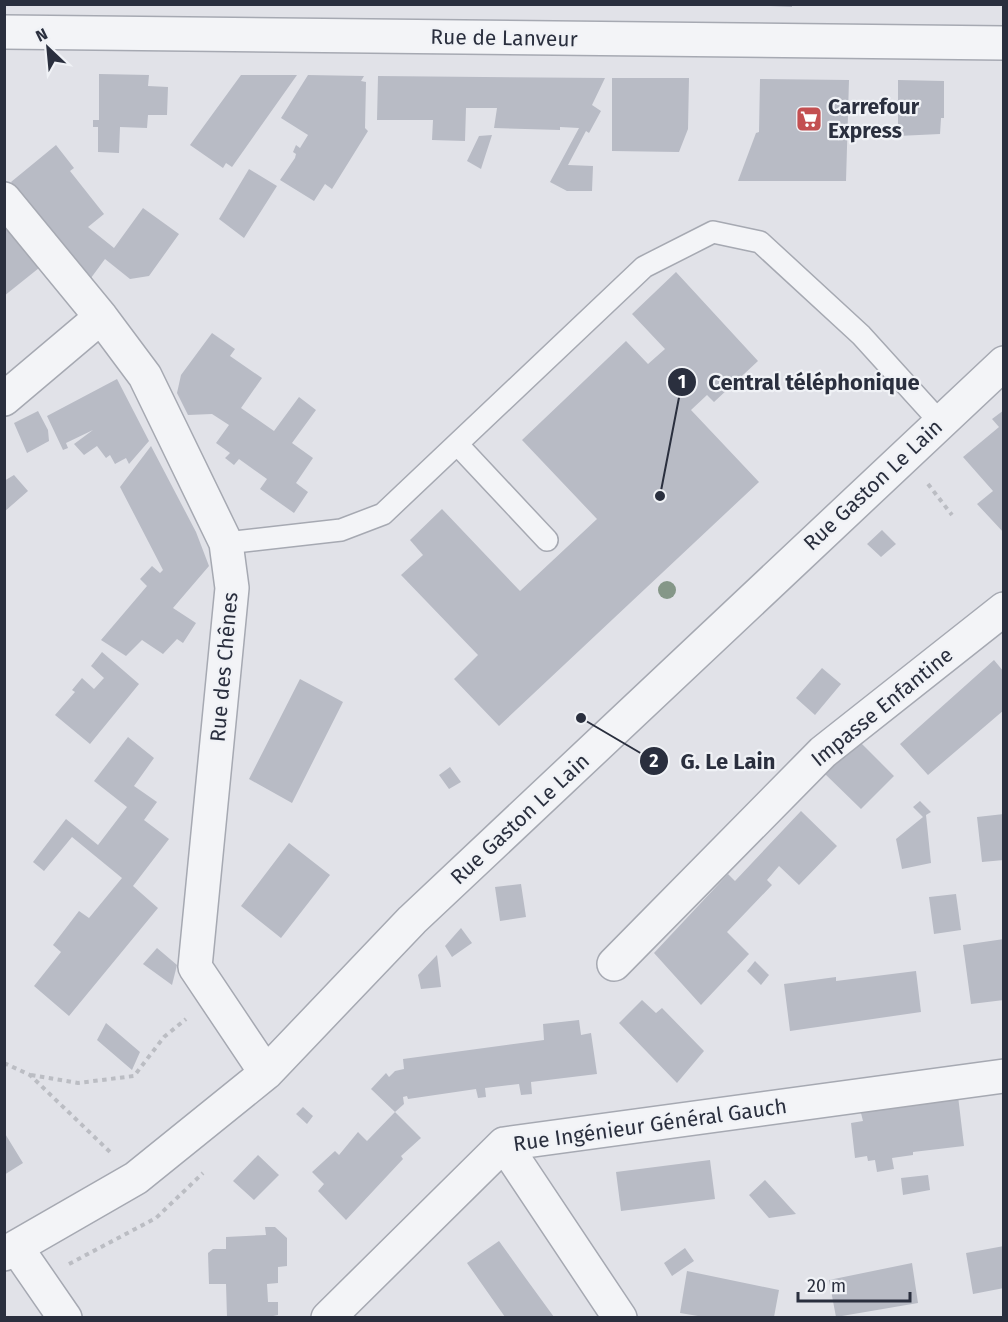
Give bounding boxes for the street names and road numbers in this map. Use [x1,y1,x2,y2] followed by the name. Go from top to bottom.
[430,24,578,52] street label: Rue de Lanveur
[798,414,948,556] street label: Rue Gaston Le Lain
[205,591,244,743] street label: Rue des Chênes
[806,642,958,772] street label: Impasse Enfantine
[445,748,595,890] street label: Rue Gaston Le Lain
[512,1093,788,1157] street label: Rue Ingénieur Général Gauch

